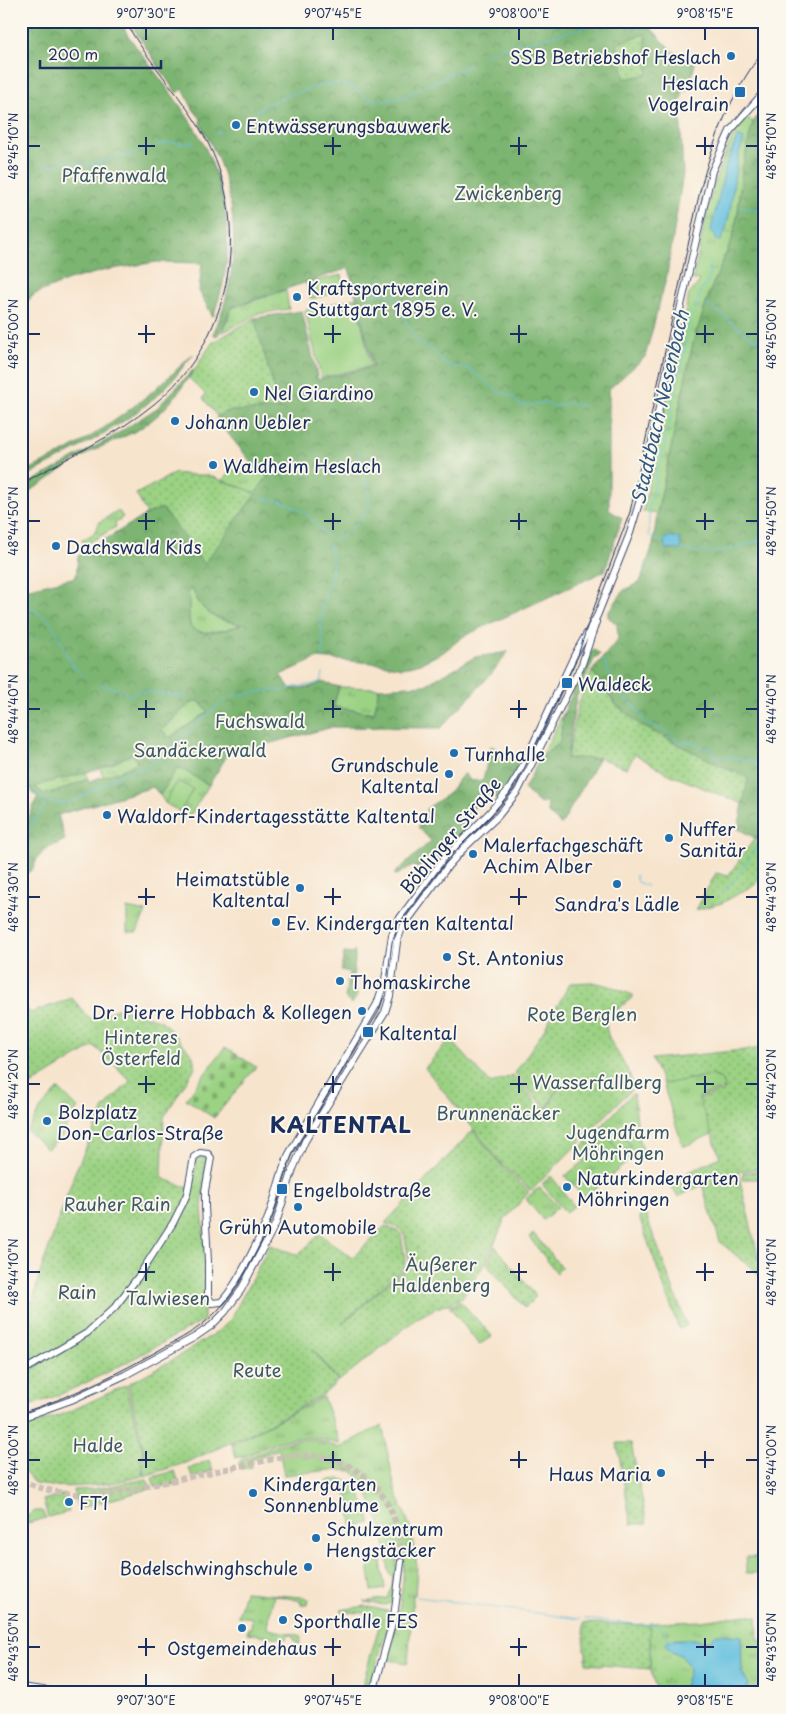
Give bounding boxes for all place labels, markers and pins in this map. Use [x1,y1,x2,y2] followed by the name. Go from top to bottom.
[510,43,721,70] place label: SSB Betriebshof Heslach
[725,50,737,62] marker: SSB Betriebshof Heslach
[648,69,729,117] place label: Heslach Vogelrain
[733,85,747,99] marker: Heslach Vogelrain
[246,112,451,139] place label: Entwässerungsbauwerk
[230,119,242,131] marker: Entwässerungsbauwerk
[307,274,478,322] place label: Kraftsportverein Stuttgart 1895 e. V.
[291,291,303,303] marker: Kraftsportverein Stuttgart 1895 e. V.
[264,379,374,406] place label: Nel Giardino
[248,386,260,398] marker: Nel Giardino
[185,408,311,435] place label: Johann Uebler
[169,415,181,427] marker: Johann Uebler
[223,452,381,479] place label: Waldheim Heslach
[207,459,219,471] marker: Waldheim Heslach
[66,533,202,560] place label: Dachswald Kids
[50,540,62,552] marker: Dachswald Kids
[578,670,652,697] place label: Waldeck
[560,676,574,690] marker: Waldeck
[464,740,546,767] place label: Turnhalle
[448,747,460,759] marker: Turnhalle
[330,751,439,799] place label: Grundschule Kaltental
[443,768,455,780] marker: Grundschule Kaltental
[117,802,435,829] place label: Waldorf-Kindertagesstätte Kaltental
[101,809,113,821] marker: Waldorf-Kindertagesstätte Kaltental
[679,815,746,863] place label: Nuffer Sanitär
[483,831,643,879] place label: Malerfachgeschäft Achim Alber
[663,832,675,844] marker: Nuffer Sanitär
[467,848,479,860] marker: Malerfachgeschäft Achim Alber
[176,865,290,913] place label: Heimatstüble Kaltental
[611,878,623,890] marker: Sandra's Lädle
[294,882,306,894] marker: Heimatstüble Kaltental
[554,890,680,917] place label: Sandra's Lädle
[286,909,514,936] place label: Ev. Kindergarten Kaltental
[270,916,282,928] marker: Ev. Kindergarten Kaltental
[457,944,564,971] place label: St. Antonius
[441,951,453,963] marker: St. Antonius
[350,968,471,995] place label: Thomaskirche
[334,975,346,987] marker: Thomaskirche
[92,998,352,1025] place label: Dr. Pierre Hobbach & Kollegen
[356,1005,368,1017] marker: Dr. Pierre Hobbach & Kollegen
[379,1019,457,1046] place label: Kaltental
[361,1025,375,1039] marker: Kaltental
[57,1098,224,1146] place label: Bolzplatz Don-Carlos-Straße
[41,1115,53,1127] marker: Bolzplatz Don-Carlos-Straße
[577,1164,739,1212] place label: Naturkindergarten Möhringen
[293,1176,431,1203] place label: Engelboldstraße
[561,1181,573,1193] marker: Naturkindergarten Möhringen
[275,1182,289,1196] marker: Engelboldstraße
[292,1201,304,1213] marker: Grühn Automobile
[219,1213,377,1240] place label: Grühn Automobile
[549,1460,652,1487] place label: Haus Maria
[655,1467,667,1479] marker: Haus Maria
[263,1470,379,1518] place label: Kindergarten Sonnenblume
[247,1487,259,1499] marker: Kindergarten Sonnenblume
[79,1489,108,1516] place label: FT1
[63,1496,75,1508] marker: FT1
[326,1515,444,1563] place label: Schulzentrum Hengstäcker
[310,1532,322,1544] marker: Schulzentrum Hengstäcker
[119,1554,298,1581] place label: Bodelschwinghschule
[302,1561,314,1573] marker: Bodelschwinghschule
[293,1607,419,1634] place label: Sporthalle FES
[277,1614,289,1626] marker: Sporthalle FES
[236,1622,248,1634] marker: Ostgemeindehaus
[167,1634,317,1661] place label: Ostgemeindehaus

